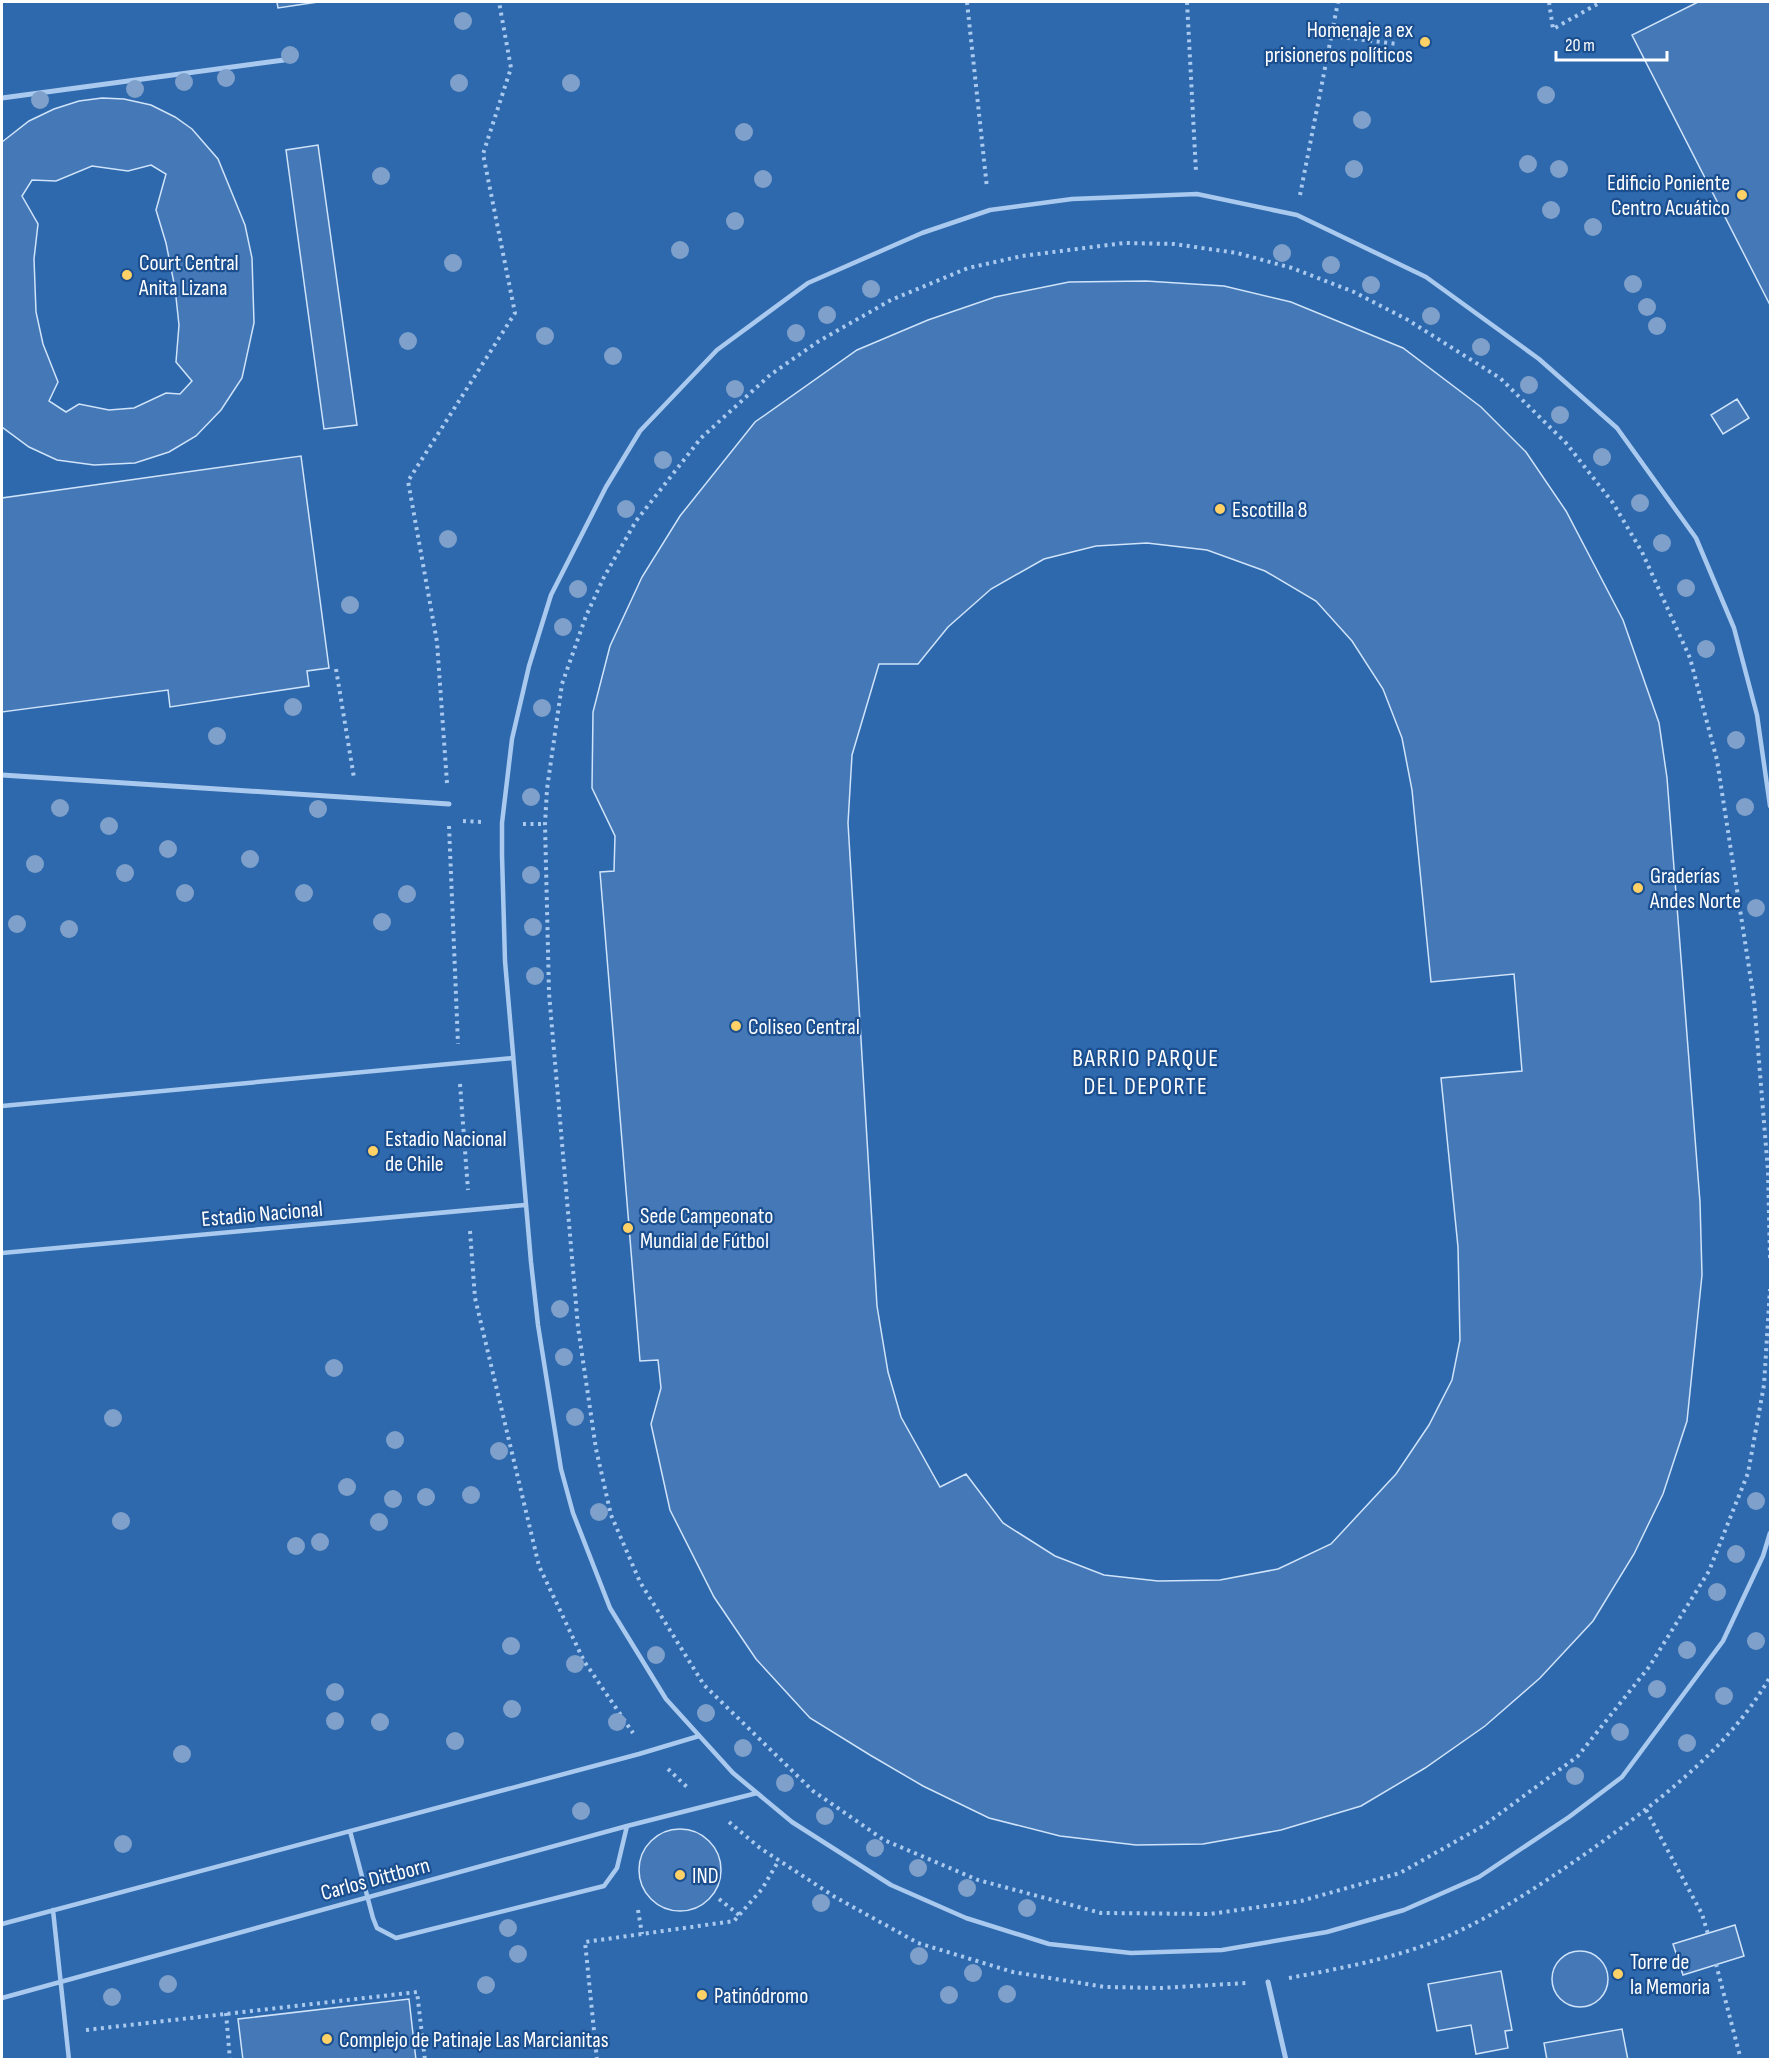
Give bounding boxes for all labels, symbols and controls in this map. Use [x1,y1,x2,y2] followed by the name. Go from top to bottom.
[1265,17,1414,69] place label: Homenaje a ex prisioneros políticos
[1556,24,1667,62] scale bar
[1418,35,1432,49] marker: Homenaje a ex prisioneros políticos
[1565,35,1595,56] text: 20 m
[1607,170,1730,222] place label: Edificio Poniente Centro Acuático
[1735,188,1749,202] marker: Edificio Poniente Centro Acuático
[138,250,239,302] place label: Court Central Anita Lizana
[120,268,134,282] marker: Court Central Anita Lizana
[1232,497,1307,524] place label: Escotilla 8
[1213,502,1227,516] marker: Escotilla 8
[1649,863,1741,915] place label: Graderías Andes Norte
[1631,881,1645,895] marker: Graderías Andes Norte
[748,1014,860,1041] place label: Coliseo Central
[729,1019,743,1033] marker: Coliseo Central
[1072,1044,1220,1101] district label: BARRIO PARQUE DEL DEPORTE
[385,1126,507,1178] place label: Estadio Nacional de Chile
[366,1144,380,1158] marker: Estadio Nacional de Chile
[200,1196,324,1233] street label: Estadio Nacional
[640,1203,773,1255] place label: Sede Campeonato Mundial de Fútbol
[621,1221,635,1235] marker: Sede Campeonato Mundial de Fútbol
[318,1852,433,1907] street label: Carlos Dittborn
[692,1863,719,1890] place label: IND
[673,1868,687,1882] marker: IND
[1630,1949,1710,2001] place label: Torre de la Memoria
[1611,1967,1625,1981] marker: Torre de la Memoria
[714,1983,808,2010] place label: Patinódromo
[695,1988,709,2002] marker: Patinódromo
[339,2027,609,2054] place label: Complejo de Patinaje Las Marcianitas
[320,2032,334,2046] marker: Complejo de Patinaje Las Marcianitas

